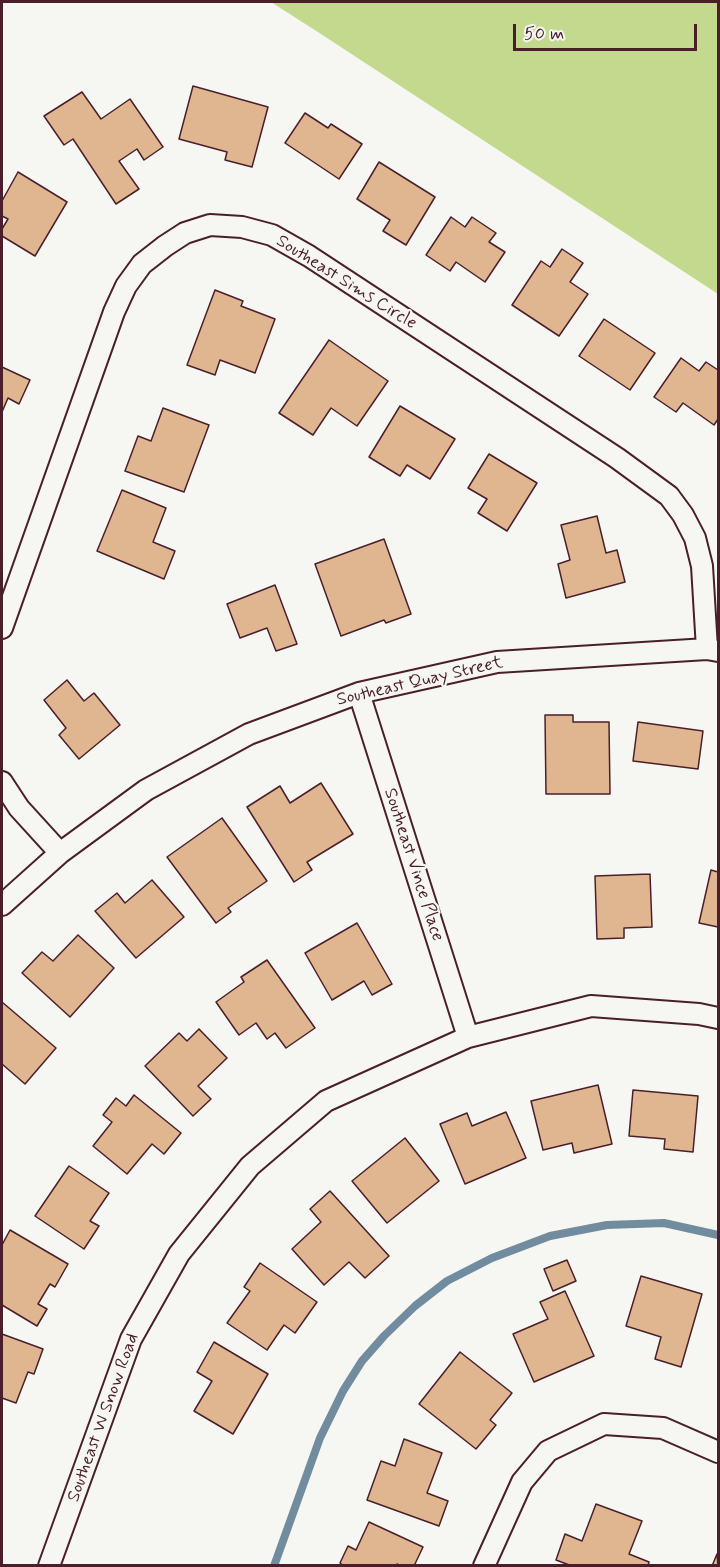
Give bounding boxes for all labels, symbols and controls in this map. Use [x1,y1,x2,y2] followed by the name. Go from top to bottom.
[516,12,700,50] scale bar
[524,22,564,46] text: 50 m
[272,231,420,335] street label: Southeast Sims Circle
[335,652,505,712] street label: Southeast Quay Street
[378,786,448,944] street label: Southeast Vince Place
[63,1331,145,1505] street label: Southeast W Snow Road

